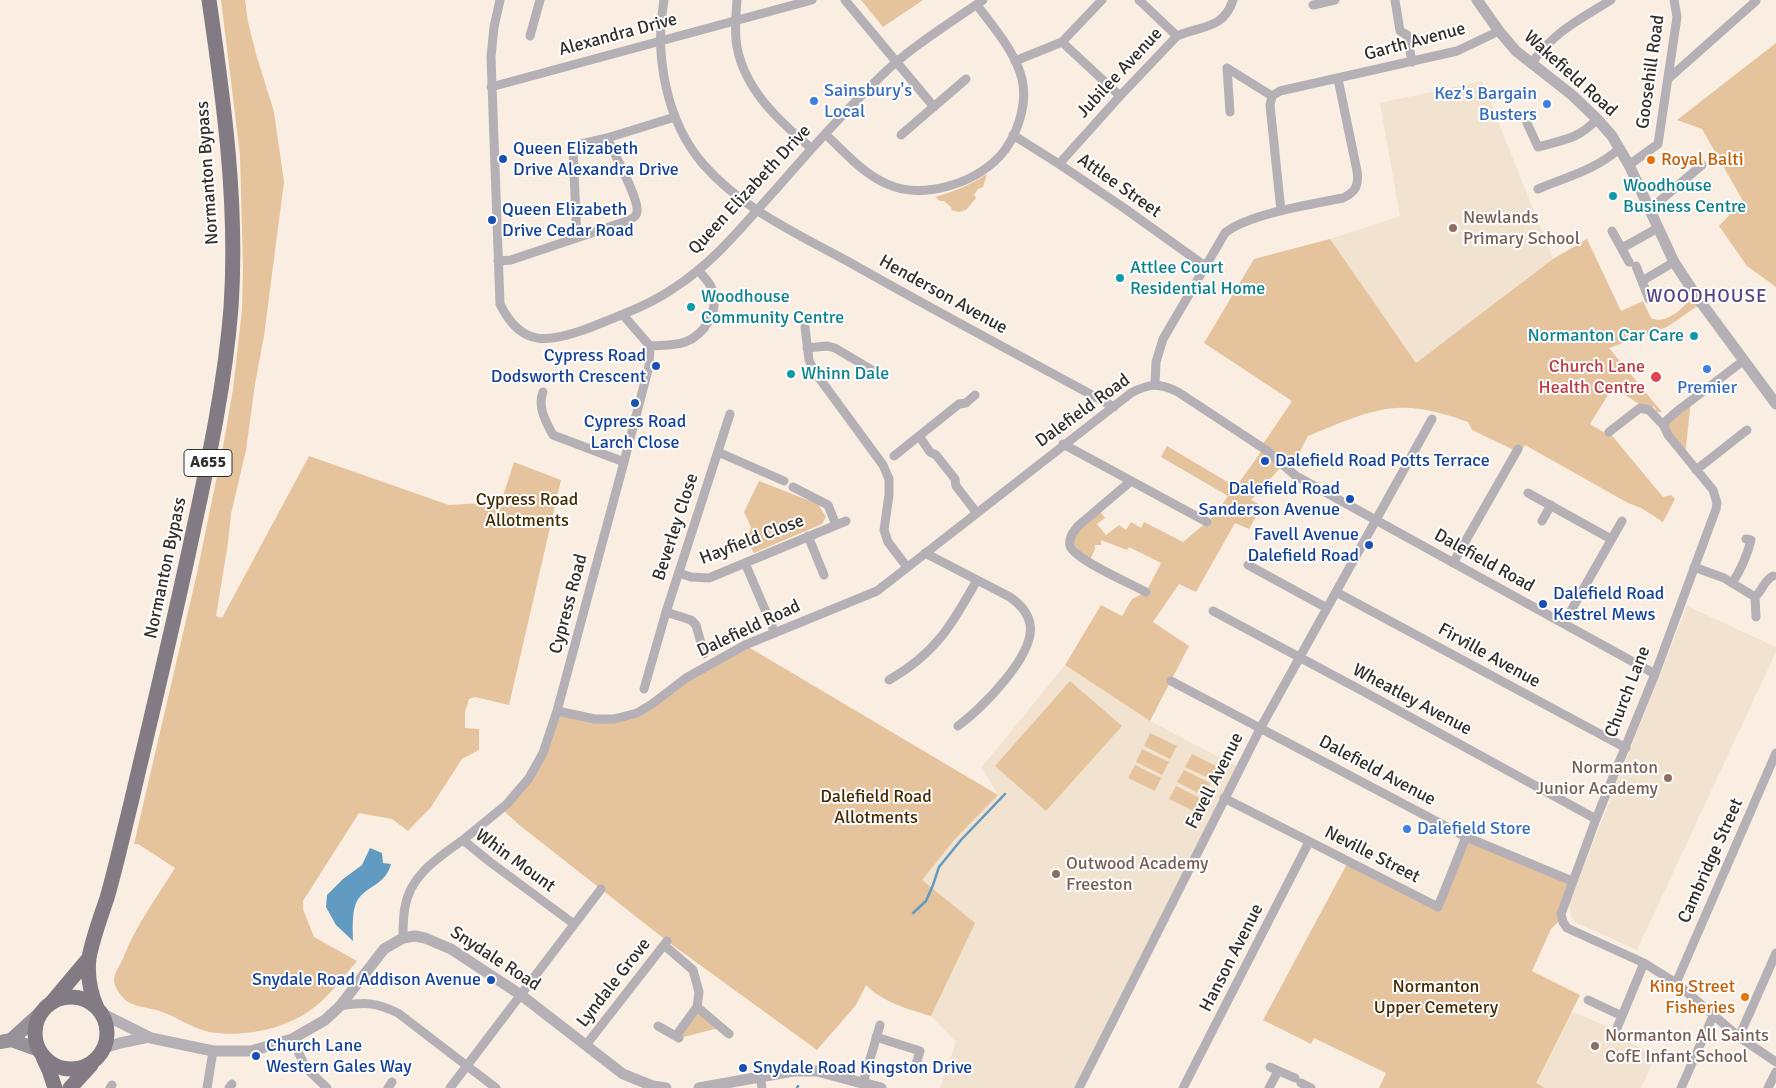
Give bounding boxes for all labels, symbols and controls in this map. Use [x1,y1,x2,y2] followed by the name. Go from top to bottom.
[557,9,679,61] street label: Alexandra Drive
[1632,14,1670,130] street label: Goosehill Road
[1362,18,1468,66] street label: Garth Avenue
[1073,23,1167,123] street label: Jubilee Avenue
[1519,26,1621,122] street label: Wakefield Road
[824,80,912,122] place label: Sainsbury's Local
[1434,83,1537,126] place label: Kez's Bargain Busters
[808,95,820,107] marker: Sainsbury's Local
[1541,98,1553,110] marker: Kez's Bargain Busters
[192,100,224,246] street label: Normanton Bypass
[684,121,816,259] street label: Queen Elizabeth Drive
[513,138,679,180] place label: Queen Elizabeth Drive Alexandra Drive
[1073,149,1165,223] street label: Attlee Street
[1661,149,1744,171] place label: Royal Balti
[497,153,509,165] marker: Queen Elizabeth Drive Alexandra Drive
[1645,154,1657,166] marker: Royal Balti
[1623,175,1746,218] place label: Woodhouse Business Centre
[1607,190,1619,202] marker: Woodhouse Business Centre
[502,199,634,242] place label: Queen Elizabeth Drive Cedar Road
[1463,207,1580,250] place label: Newlands Primary School
[486,214,498,226] marker: Queen Elizabeth Drive Cedar Road
[1447,222,1459,234] marker: Newlands Primary School
[875,251,1011,339] street label: Henderson Avenue
[1130,257,1265,300] place label: Attlee Court Residential Home
[1114,272,1126,284] marker: Attlee Court Residential Home
[701,286,844,328] place label: Woodhouse Community Centre
[1645,286,1769,308] district label: WOODHOUSE
[685,301,697,313] marker: Woodhouse Community Centre
[1528,325,1684,347] place label: Normanton Car Care
[1688,330,1700,342] marker: Normanton Car Care
[491,345,646,388] place label: Cypress Road Dodsworth Crescent
[1539,356,1645,398] place label: Church Lane Health Centre
[650,360,662,372] marker: Cypress Road Dodsworth Crescent
[801,363,889,385] place label: Whinn Dale
[1701,363,1713,375] marker: Premier
[785,368,797,380] marker: Whinn Dale
[1032,370,1134,452] street label: Dalefield Road
[1649,370,1663,384] marker: Church Lane Health Centre
[1677,377,1737,399] place label: Premier
[629,397,641,409] marker: Cypress Road Larch Close
[584,411,686,454] place label: Cypress Road Larch Close
[184,449,232,476] road number: A655
[1275,450,1490,472] place label: Dalefield Road Potts Terrace
[1259,455,1271,467] marker: Dalefield Road Potts Terrace
[648,471,704,583] street label: Beverley Close
[1199,478,1340,520] place label: Dalefield Road Sanderson Avenue
[476,489,578,532] park label: Cypress Road Allotments
[1344,493,1356,505] marker: Dalefield Road Sanderson Avenue
[140,495,192,641] street label: Normanton Bypass
[697,510,807,570] street label: Hayfield Close
[1248,524,1359,566] place label: Favell Avenue Dalefield Road
[1430,525,1538,597] street label: Dalefield Road
[1363,539,1375,551] marker: Favell Avenue Dalefield Road
[545,552,593,656] street label: Cypress Road
[1553,583,1664,626] place label: Dalefield Road Kestrel Mews
[694,596,804,662] street label: Dalefield Road
[1537,598,1549,610] marker: Dalefield Road Kestrel Mews
[1434,619,1544,693] street label: Firville Avenue
[1601,643,1655,741] street label: Church Lane
[1349,660,1475,740] street label: Wheatley Avenue
[1181,729,1249,833] street label: Favell Avenue
[1315,731,1439,811] street label: Dalefield Avenue
[1536,757,1658,800] place label: Normanton Junior Academy
[1662,772,1674,784] marker: Normanton Junior Academy
[820,786,932,829] park label: Dalefield Road Allotments
[1674,795,1748,927] street label: Cambridge Street
[1417,818,1531,840] place label: Dalefield Store
[1321,822,1423,888] street label: Neville Street
[1401,823,1413,835] marker: Dalefield Store
[471,825,559,897] street label: Whin Mount
[1066,853,1209,896] place label: Outwood Academy Freeston
[1050,868,1062,880] marker: Outwood Academy Freeston
[1195,900,1269,1016] street label: Hanson Avenue
[446,922,544,996] street label: Snydale Road
[572,934,656,1032] street label: Lyndale Grove
[252,969,481,991] place label: Snydale Road Addison Avenue
[485,974,497,986] marker: Snydale Road Addison Avenue
[1374,976,1498,1019] park label: Normanton Upper Cemetery
[1649,976,1735,1019] place label: King Street Fisheries
[1739,991,1751,1003] marker: King Street Fisheries
[1605,1025,1769,1068] place label: Normanton All Saints CofE Infant School
[266,1035,412,1078] place label: Church Lane Western Gales Way
[1589,1040,1601,1052] marker: Normanton All Saints CofE Infant School
[250,1050,262,1062] marker: Church Lane Western Gales Way
[753,1057,972,1079] place label: Snydale Road Kingston Drive
[737,1062,749,1074] marker: Snydale Road Kingston Drive

